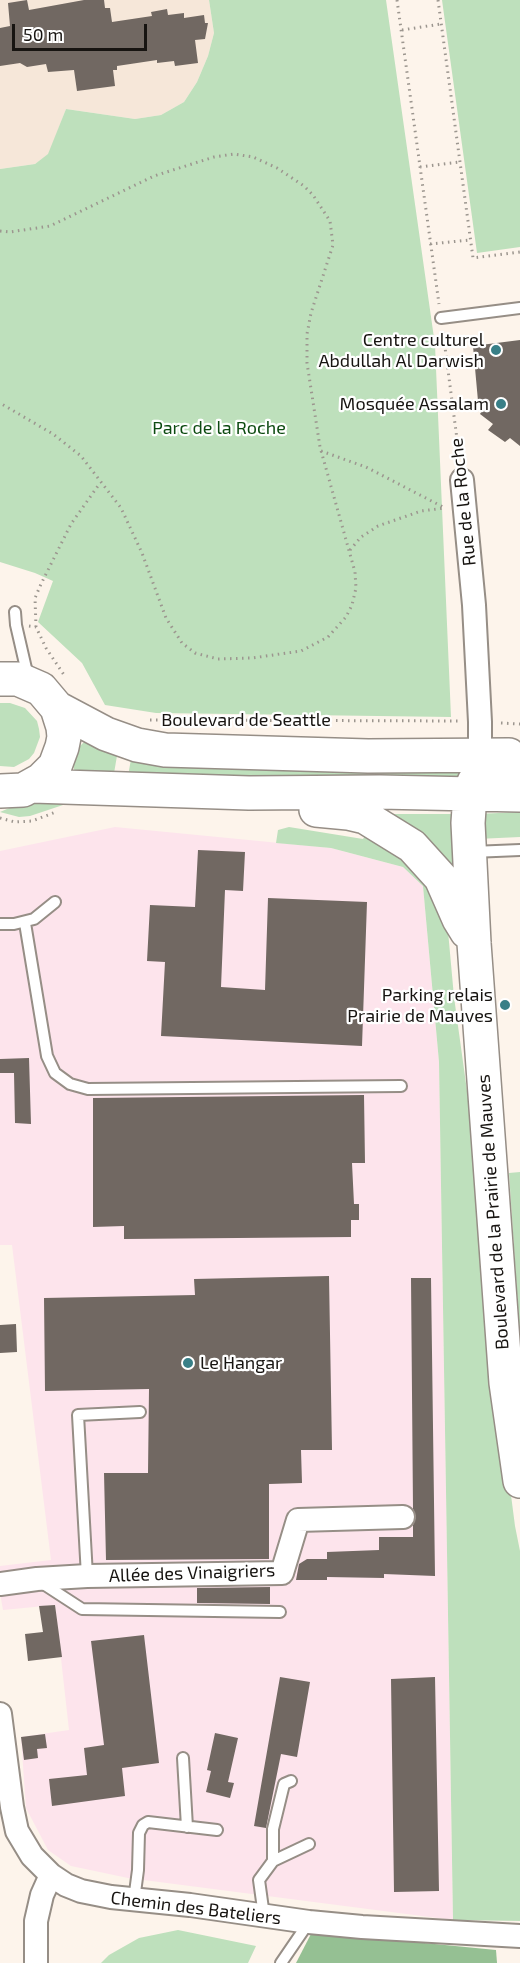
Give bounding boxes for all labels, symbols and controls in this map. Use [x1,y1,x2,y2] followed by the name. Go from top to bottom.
[15,12,150,50] scale bar
[23,23,63,45] text: 50 m
[318,329,484,372] place label: Centre culturel Abdullah Al Darwish
[489,343,503,357] marker: Centre culturel Abdullah Al Darwish
[340,393,489,415] place label: Mosquée Assalam
[494,397,508,411] marker: Mosquée Assalam
[152,417,286,439] park label: Parc de la Roche
[446,437,480,567] street label: Rue de la Roche
[161,709,331,731] street label: Boulevard de Seattle
[347,984,493,1026] place label: Parking relais Prairie de Mauves
[498,998,512,1012] marker: Parking relais Prairie de Mauves
[473,1073,513,1351] street label: Boulevard de la Prairie de Mauves
[200,1352,282,1374] place label: Le Hangar
[181,1356,195,1370] marker: Le Hangar
[108,1559,276,1587] street label: Allée des Vinaigriers
[110,1887,282,1929] street label: Chemin des Bateliers

